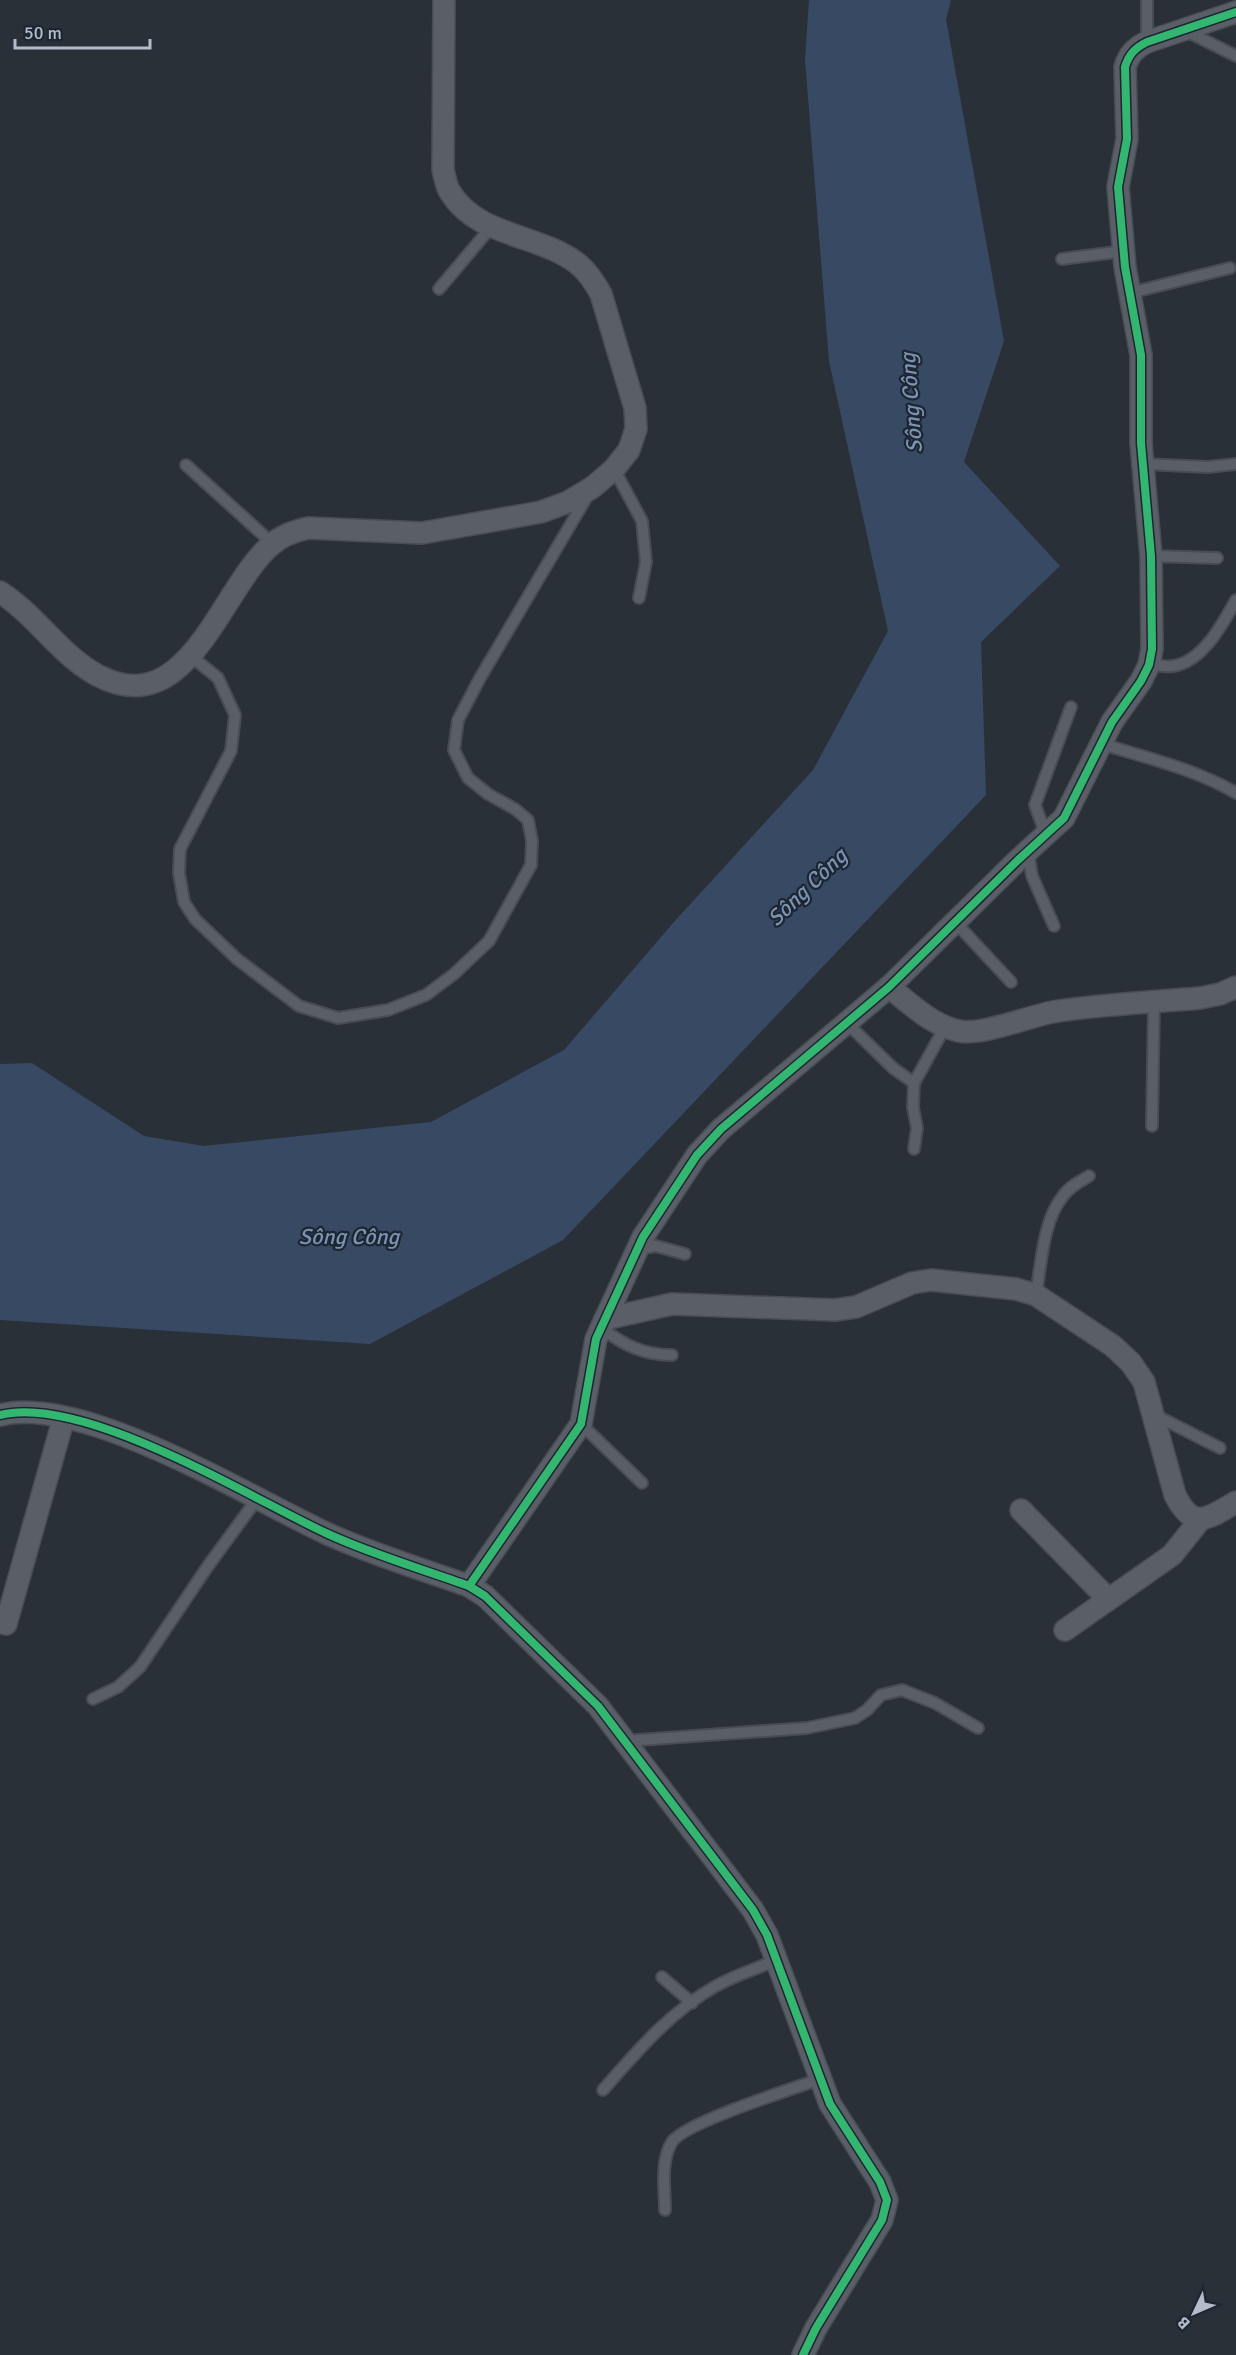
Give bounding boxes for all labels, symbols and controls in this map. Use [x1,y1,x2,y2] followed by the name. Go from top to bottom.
[15,12,150,50] scale bar
[24,22,62,44] text: 50 m
[894,350,928,454] water label: Sông Công
[762,841,854,932] water label: Sông Công
[299,1223,402,1250] water label: Sông Công
[1164,2283,1224,2343] north arrow
[1173,2312,1195,2333] text: B

